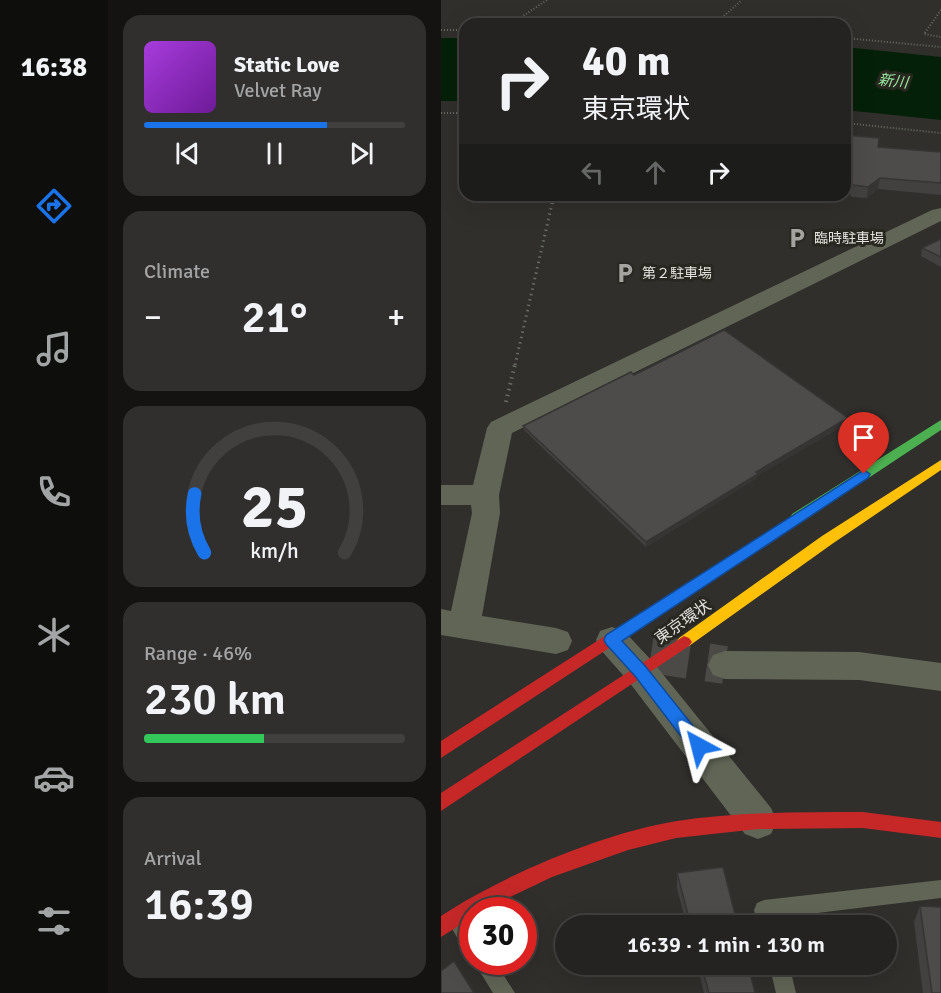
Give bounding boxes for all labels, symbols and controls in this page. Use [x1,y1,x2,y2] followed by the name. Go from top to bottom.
[582,36,671,87] text: 40 m
[483,42,561,120] icon: right
[21,51,87,84] text: 16:38
[234,51,340,78] text: Static Love
[877,70,911,92] water label: 新川
[234,78,322,103] text: Velvet Ray
[582,93,690,126] text: 東京環状
[171,137,204,170] icon: previous
[258,137,291,170] icon: pause
[345,137,378,170] icon: next
[576,156,609,189] icon: left
[639,156,672,189] icon: ahead
[702,156,735,189] icon: right
[33,185,75,227] icon: directions
[785,226,809,250] parking icon: 臨時駐車場
[814,230,884,247] place label: 臨時駐車場
[144,259,210,284] text: Climate
[613,261,637,285] parking icon: 第２駐車場
[642,265,712,282] place label: 第２駐車場
[242,290,307,345] text: 21°
[144,297,162,338] text: −
[387,297,405,338] text: +
[33,328,75,370] icon: music
[838,412,889,474] pin
[847,421,880,454] icon: arrive
[241,469,308,546] text: 25
[33,471,75,513] icon: phone
[250,539,299,565] text: km/h
[651,595,715,649] street label: 東京環状
[33,614,75,656] icon: climate
[144,641,252,666] text: Range · 46%
[144,672,286,727] text: 230 km
[667,714,731,778] position arrow
[33,757,75,799] icon: car
[144,846,202,871] text: Arrival
[144,877,254,932] text: 16:39
[459,897,537,975] speed limit sign: 30
[33,900,75,942] icon: filters
[627,931,825,958] text: 16:39 · 1 min · 130 m

